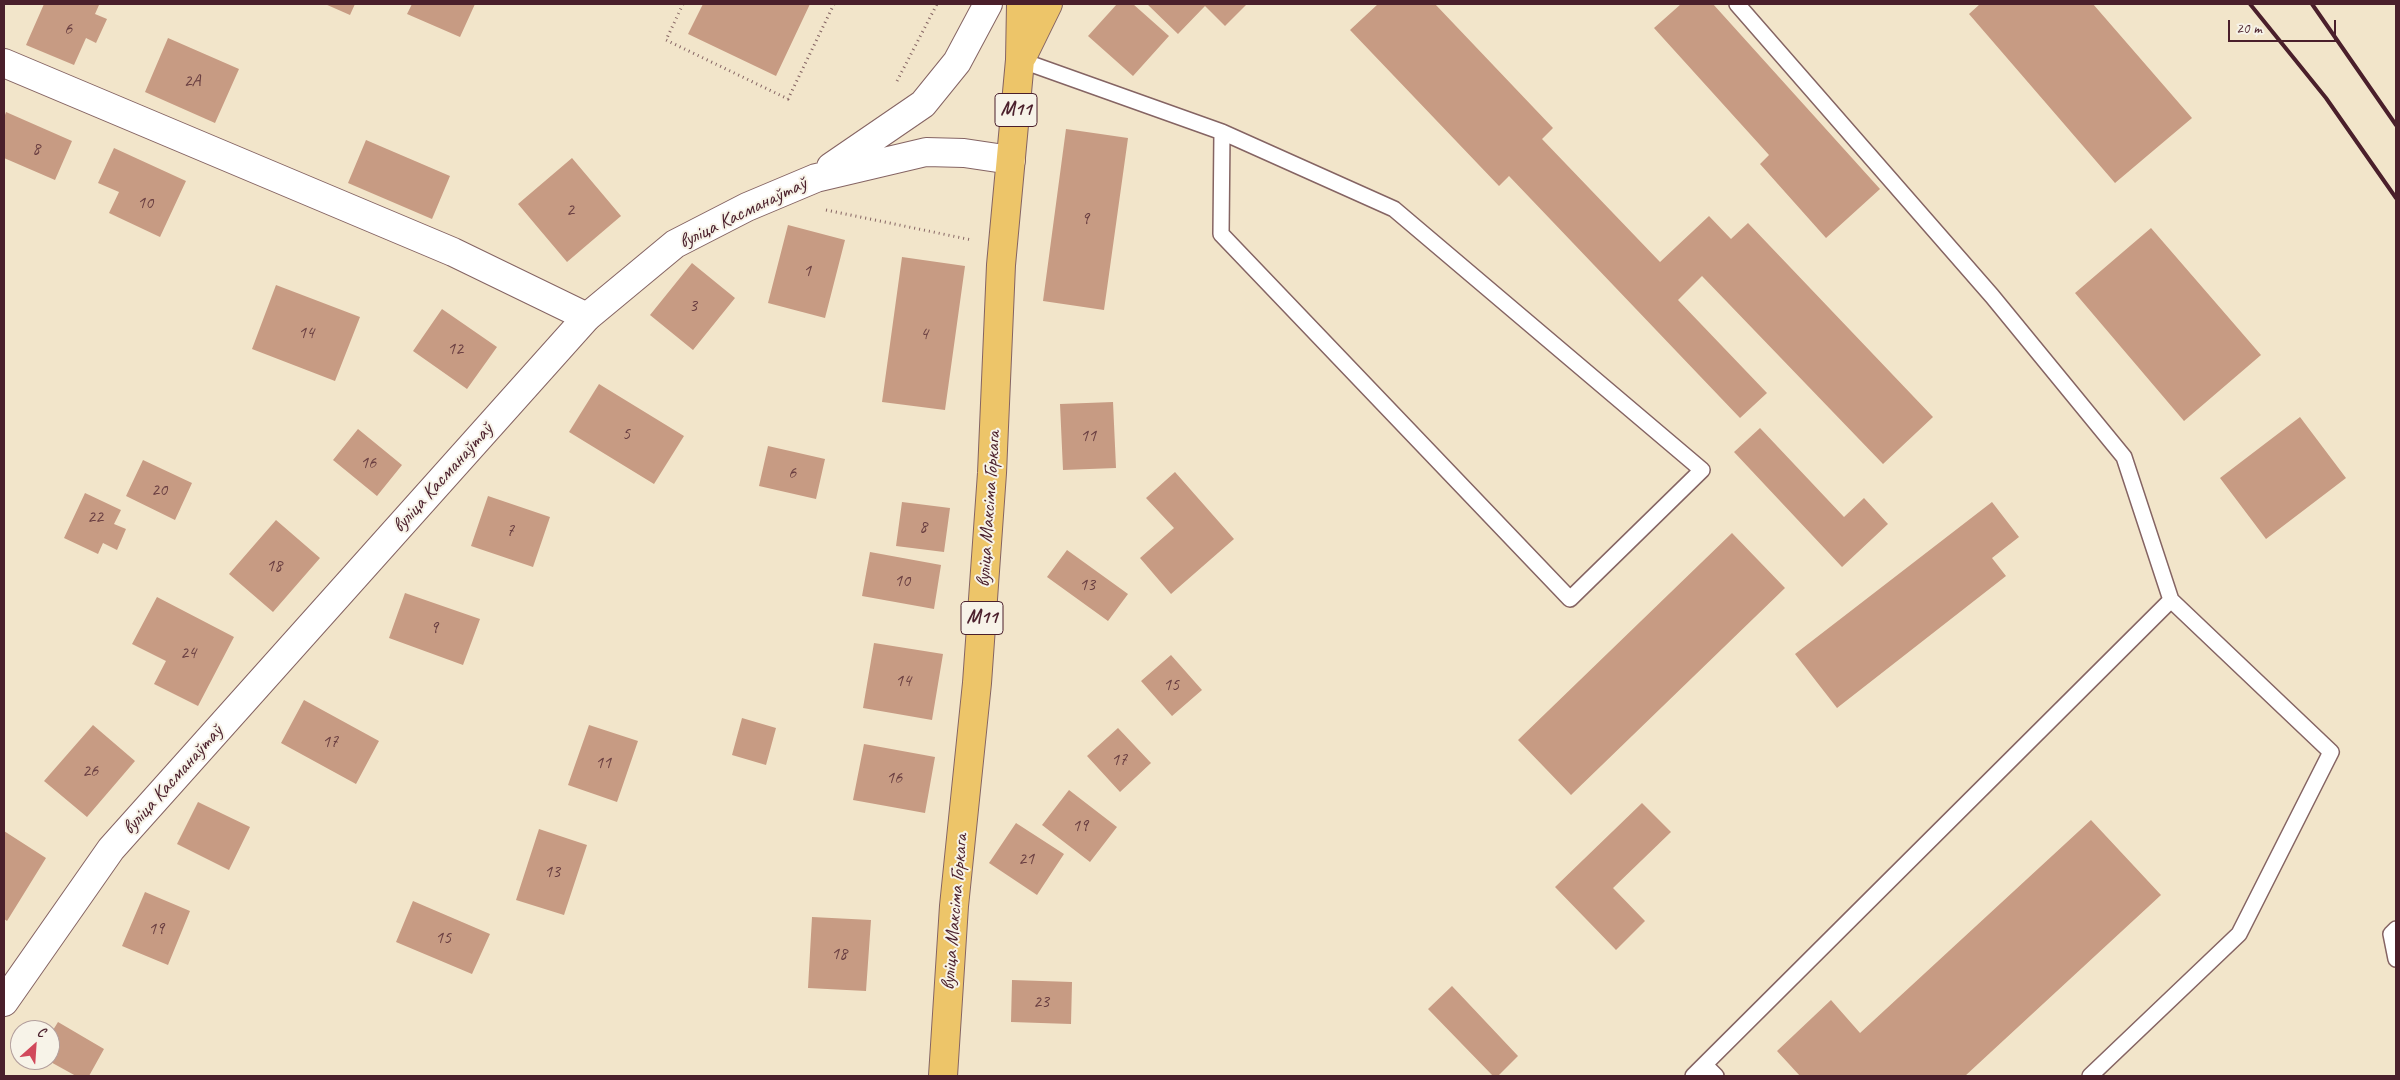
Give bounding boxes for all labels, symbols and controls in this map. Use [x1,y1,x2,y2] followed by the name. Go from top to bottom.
[2230,10,2338,42] scale bar
[64,18,72,40] house number: 6
[2236,19,2262,38] text: 20 m
[183,70,201,92] house number: 2А
[995,94,1037,126] road number: М11
[32,138,40,160] house number: 8
[675,172,811,254] street label: вуліца Касманаўтаў
[137,192,153,214] house number: 10
[566,199,574,221] house number: 2
[1081,208,1089,230] house number: 9
[803,260,811,282] house number: 1
[689,295,697,317] house number: 3
[298,322,314,344] house number: 14
[920,323,928,345] house number: 4
[447,338,463,360] house number: 12
[387,418,499,538] street label: вуліца Касманаўтаў
[622,423,630,445] house number: 5
[1080,425,1096,447] house number: 11
[972,430,1006,588] street label: вуліца Максіма Горкага
[360,452,376,474] house number: 16
[788,462,796,484] house number: 6
[151,479,167,501] house number: 20
[87,506,103,528] house number: 22
[919,516,927,538] house number: 8
[506,520,514,542] house number: 7
[266,555,282,577] house number: 18
[894,570,910,592] house number: 10
[1079,574,1095,596] house number: 13
[961,602,1003,634] road number: М11
[430,617,438,639] house number: 9
[180,642,196,664] house number: 24
[895,670,911,692] house number: 14
[1163,674,1179,696] house number: 15
[117,720,229,840] street label: вуліца Касманаўтаў
[322,731,338,753] house number: 17
[1111,749,1127,771] house number: 17
[595,752,611,774] house number: 11
[82,760,98,782] house number: 26
[886,767,902,789] house number: 16
[1072,815,1088,837] house number: 19
[936,833,974,991] street label: вуліца Максіма Горкага
[1018,848,1034,870] house number: 21
[544,861,560,883] house number: 13
[148,918,164,940] house number: 19
[435,927,451,949] house number: 15
[831,943,847,965] house number: 18
[1033,991,1049,1013] house number: 23
[10,1020,60,1070] north arrow
[35,1023,48,1041] text: С

